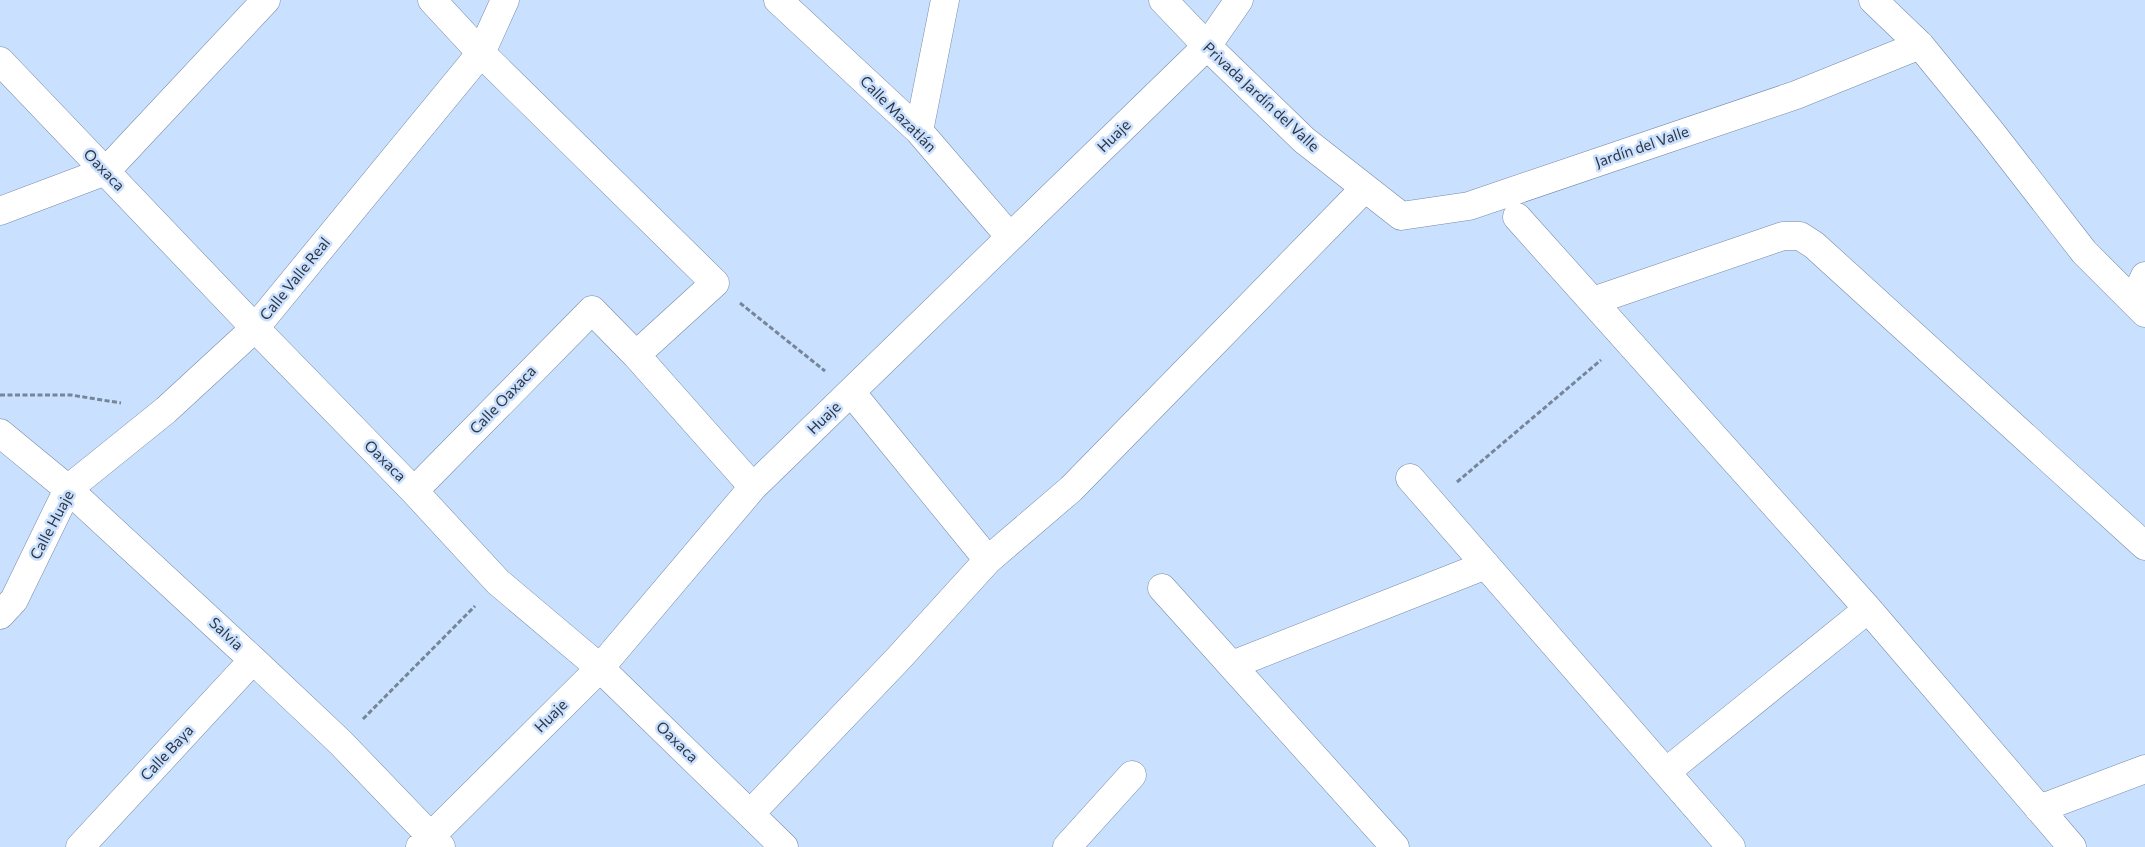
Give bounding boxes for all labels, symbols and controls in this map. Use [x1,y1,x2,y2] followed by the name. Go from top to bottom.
[1200,38,1323,155] street label: Privada Jardín del Valle
[857,71,941,155] street label: Calle Mazatlán
[1093,115,1134,155] street label: Huaje
[1592,122,1691,171] street label: Jardín del Valle
[80,145,129,194] street label: Oaxaca
[255,233,333,323] street label: Calle Valle Real
[465,362,539,437] street label: Calle Oaxaca
[803,397,844,437] street label: Huaje
[361,436,410,485] street label: Oaxaca
[25,487,77,562] street label: Calle Huaje
[206,613,247,653] street label: Salvia
[530,695,571,736] street label: Huaje
[653,717,702,766] street label: Oaxaca
[136,721,196,784] street label: Calle Baya

